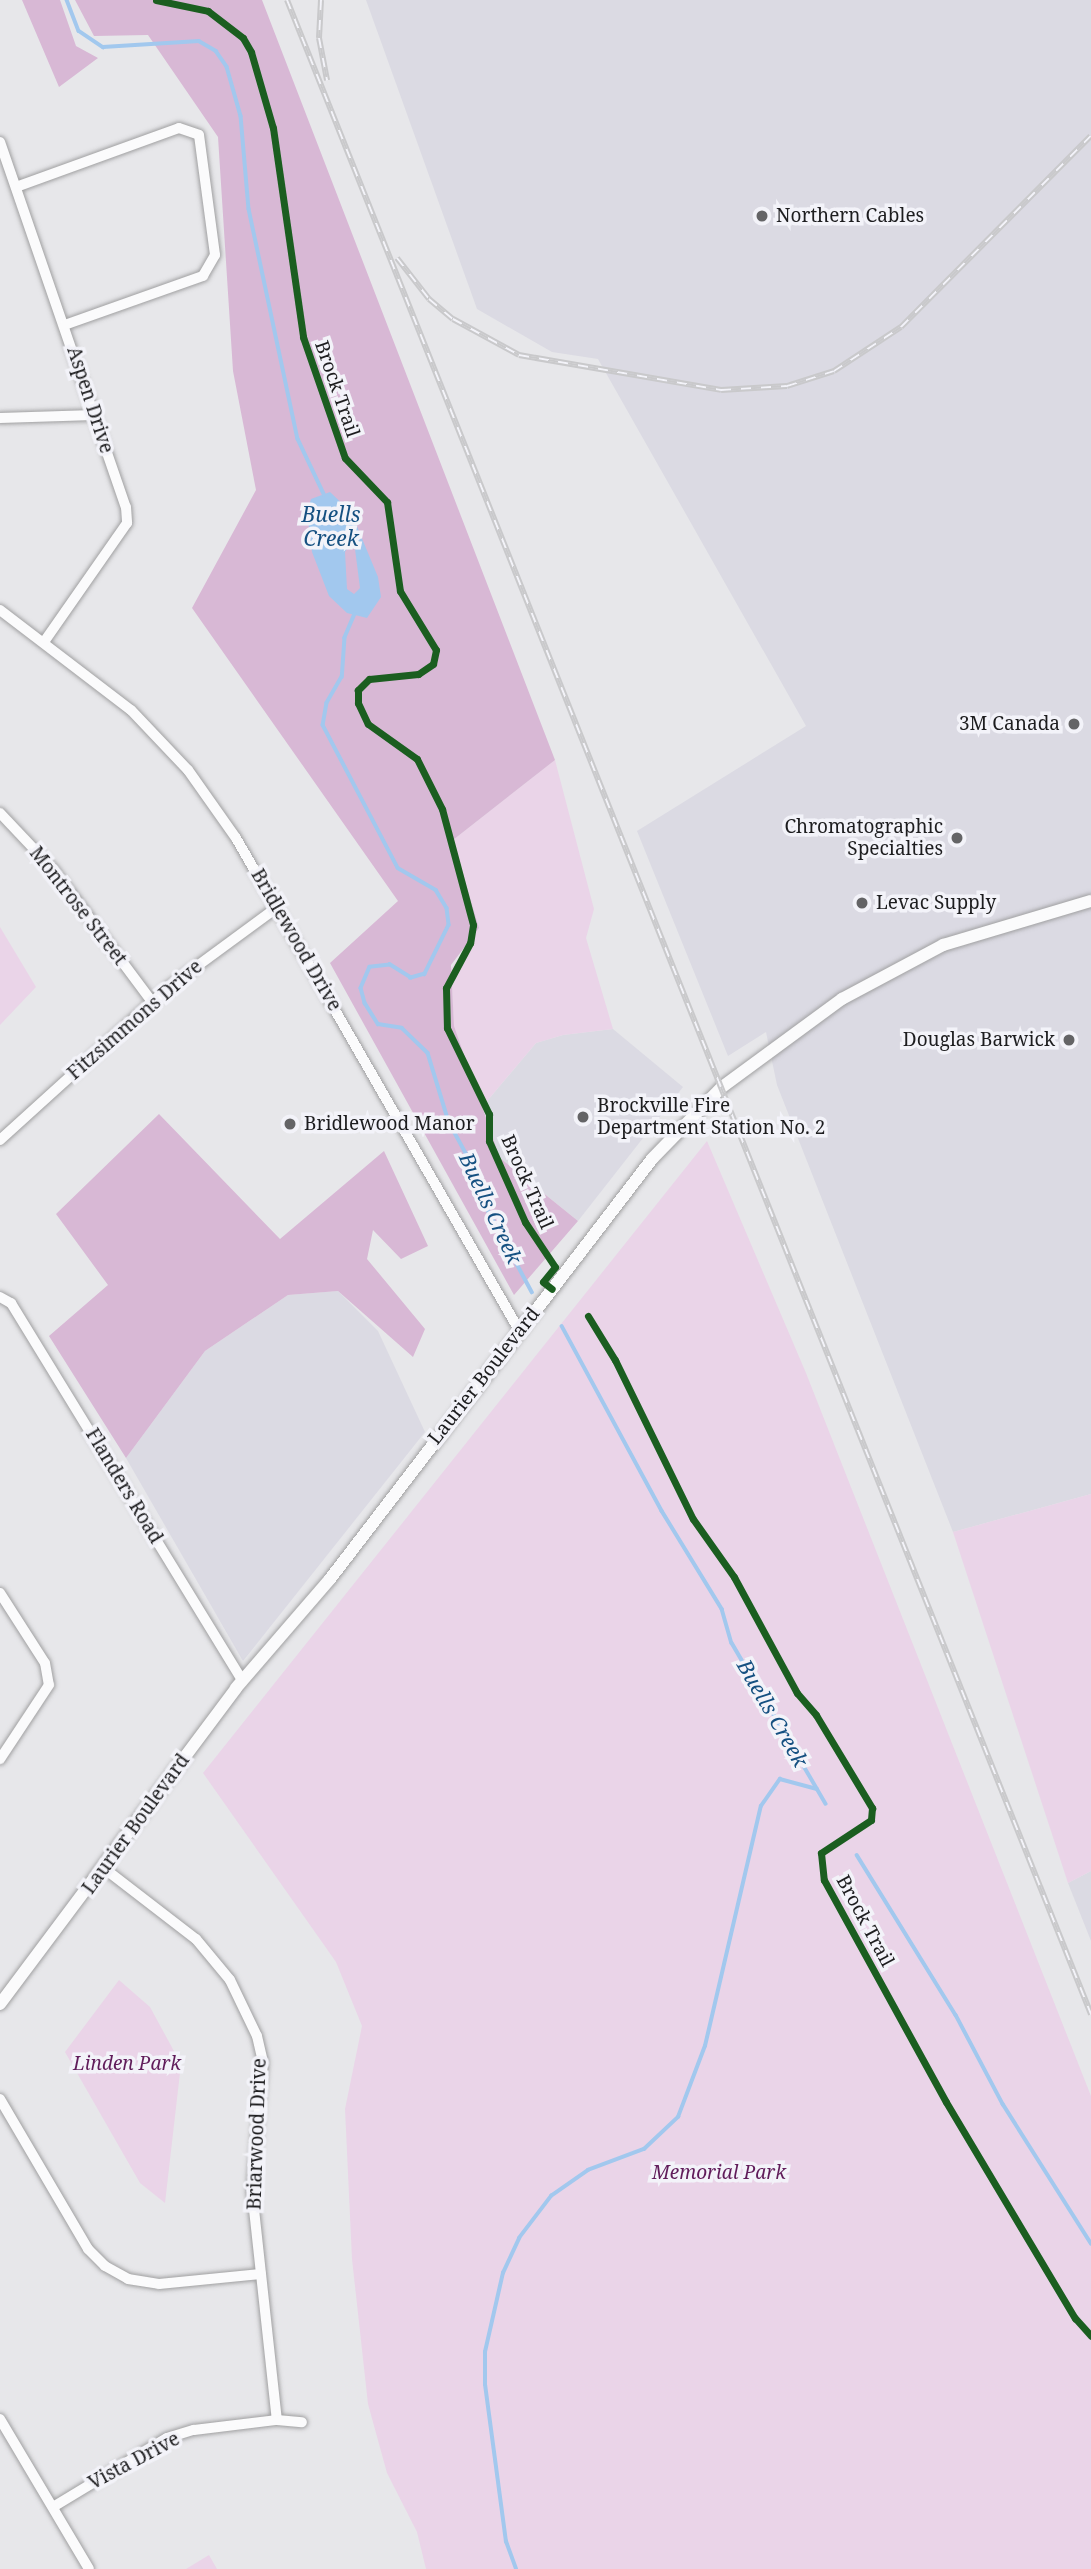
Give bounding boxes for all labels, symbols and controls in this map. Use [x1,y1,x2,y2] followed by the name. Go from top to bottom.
[776,205,924,227] place label: Northern Cables
[754,208,770,224] marker: Northern Cables
[310,338,364,440] street label: Brock Trail
[62,344,118,456] street label: Aspen Drive
[301,501,361,551] water label: Buells Creek
[959,713,1060,735] place label: 3M Canada
[1066,716,1082,732] marker: 3M Canada
[784,816,943,860] place label: Chromatographic Specialties
[949,830,965,846] marker: Chromatographic Specialties
[25,842,131,970] street label: Montrose Street
[246,865,346,1015] street label: Bridlewood Drive
[876,892,996,914] place label: Levac Supply
[854,895,870,911] marker: Levac Supply
[63,955,207,1085] street label: Fitzsimmons Drive
[903,1029,1055,1051] place label: Douglas Barwick
[1061,1032,1077,1048] marker: Douglas Barwick
[597,1095,825,1139] place label: Brockville Fire Department Station No. 2
[575,1109,591,1125] marker: Brockville Fire Department Station No. 2
[304,1113,475,1135] place label: Bridlewood Manor
[282,1116,298,1132] marker: Bridlewood Manor
[496,1131,558,1233] street label: Brock Trail
[454,1148,528,1268] water label: Buells Creek
[423,1303,545,1449] street label: Laurier Boulevard
[81,1424,167,1548] street label: Flanders Road
[732,1655,814,1771] water label: Buells Creek
[78,1750,194,1898] street label: Laurier Boulevard
[831,1871,899,1971] street label: Brock Trail
[73,2053,181,2075] park label: Linden Park
[243,2058,271,2210] street label: Briarwood Drive
[652,2162,786,2184] park label: Memorial Park
[85,2428,183,2494] street label: Vista Drive

